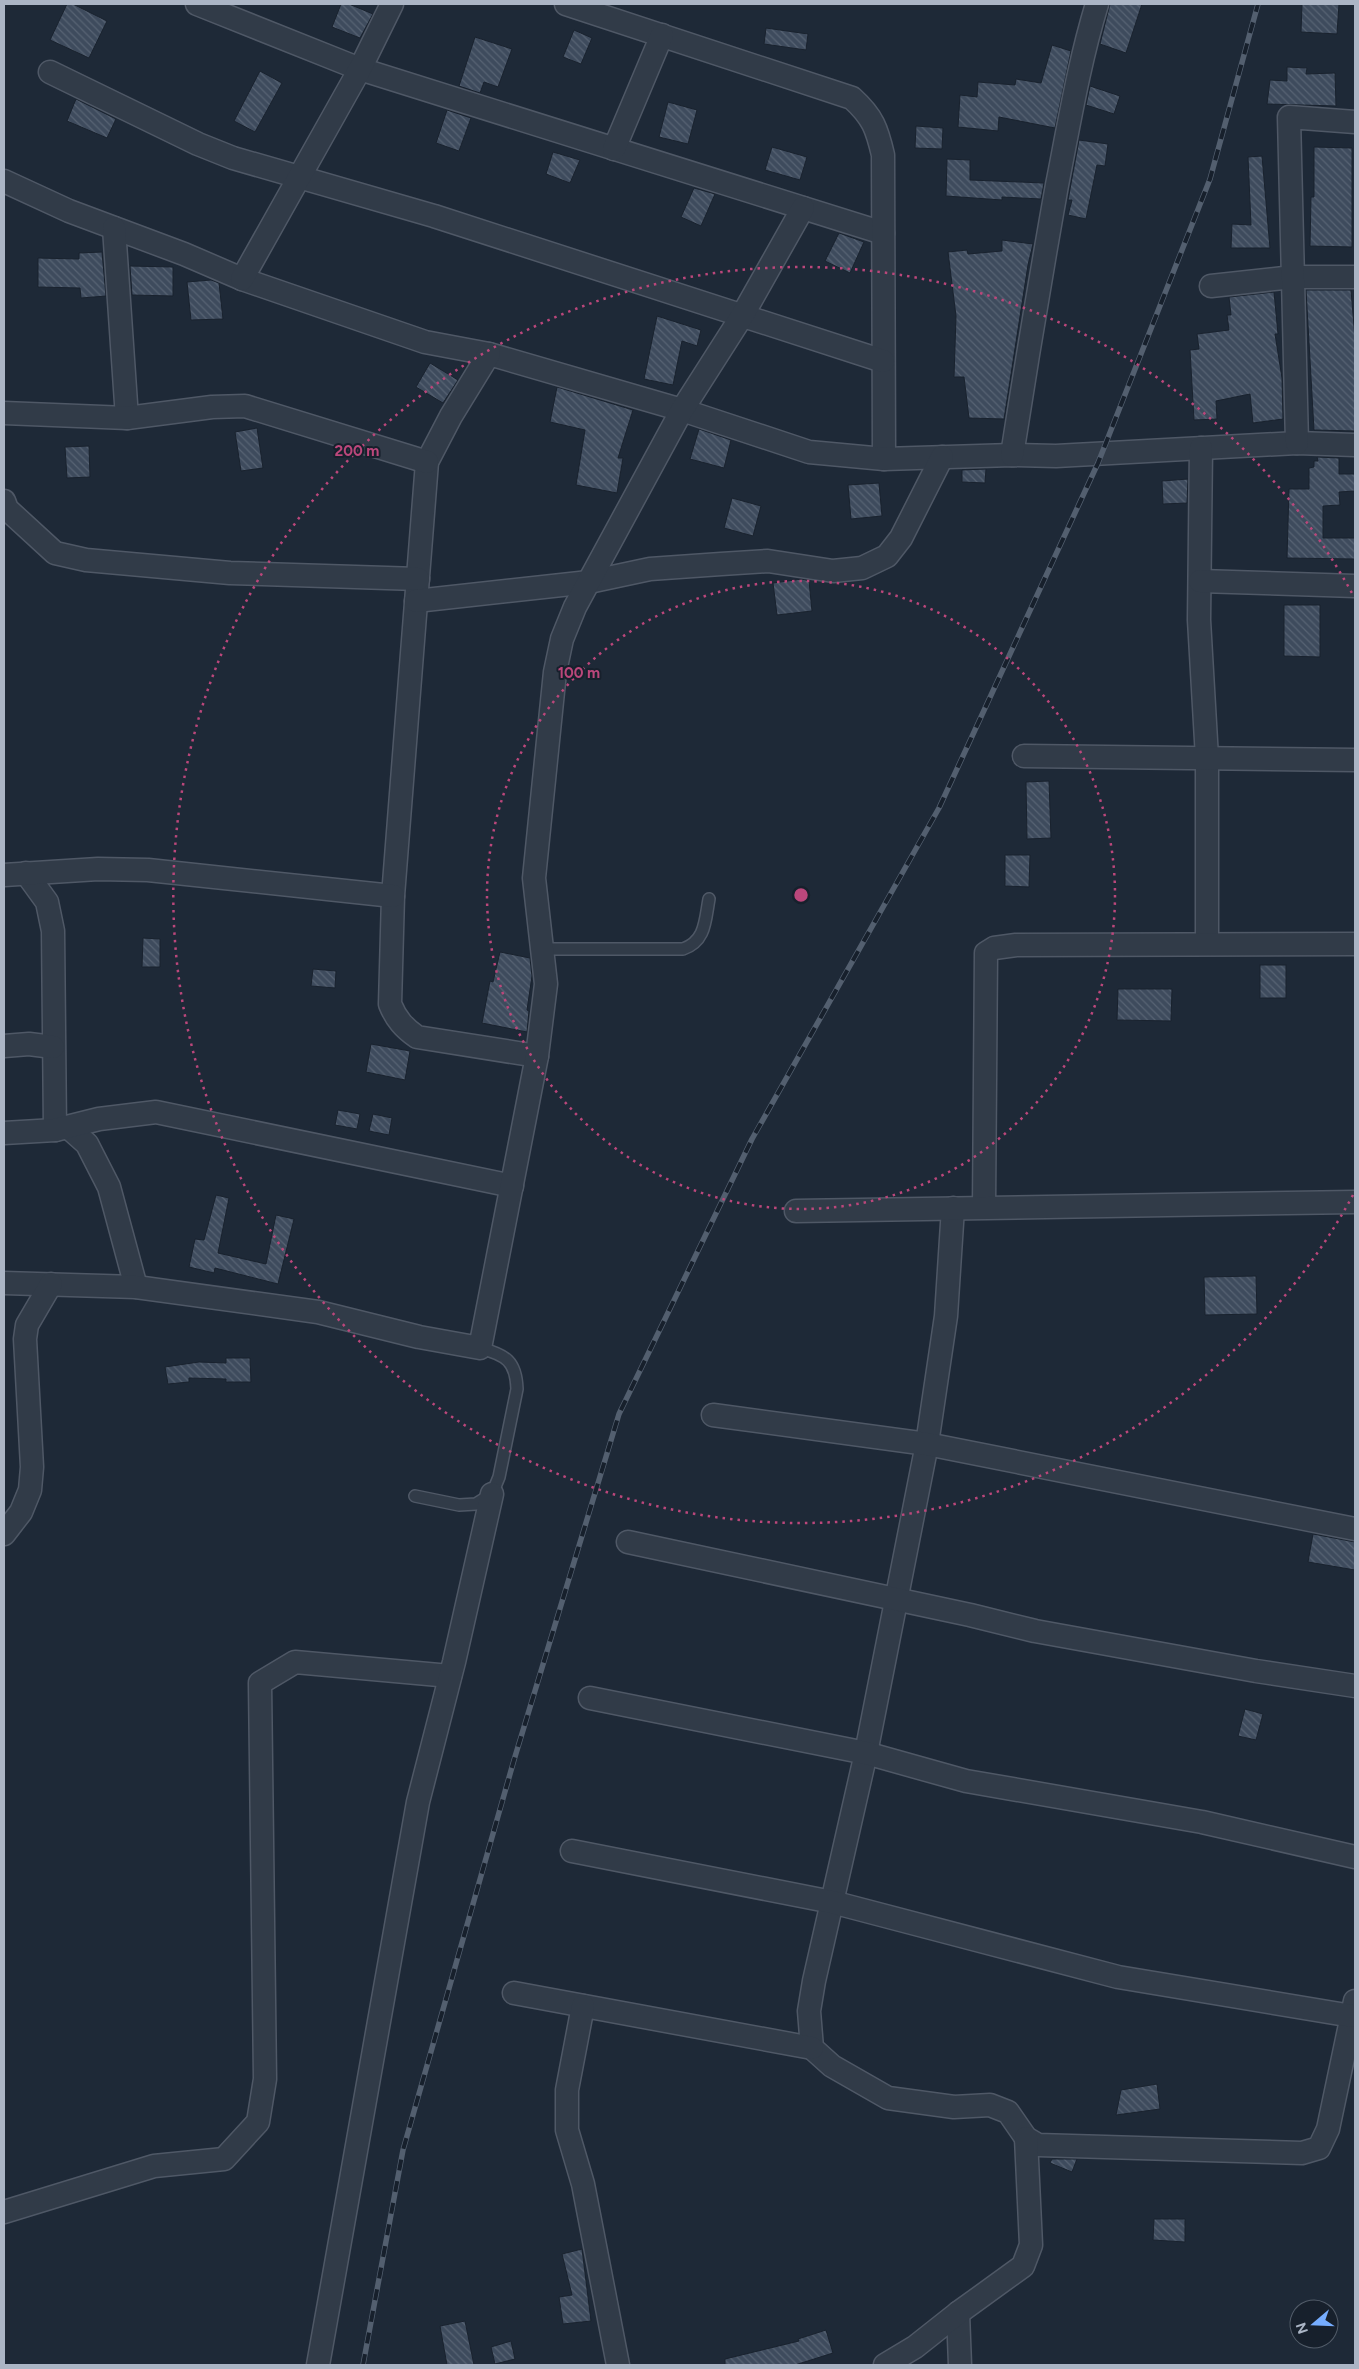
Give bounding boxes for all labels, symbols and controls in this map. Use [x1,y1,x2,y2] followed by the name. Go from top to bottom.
[335,442,379,460] text: 200 m
[558,664,600,682] text: 100 m
[792,886,810,904] centre of rings
[1289,2299,1339,2349] north arrow
[1292,2320,1312,2336] text: N

